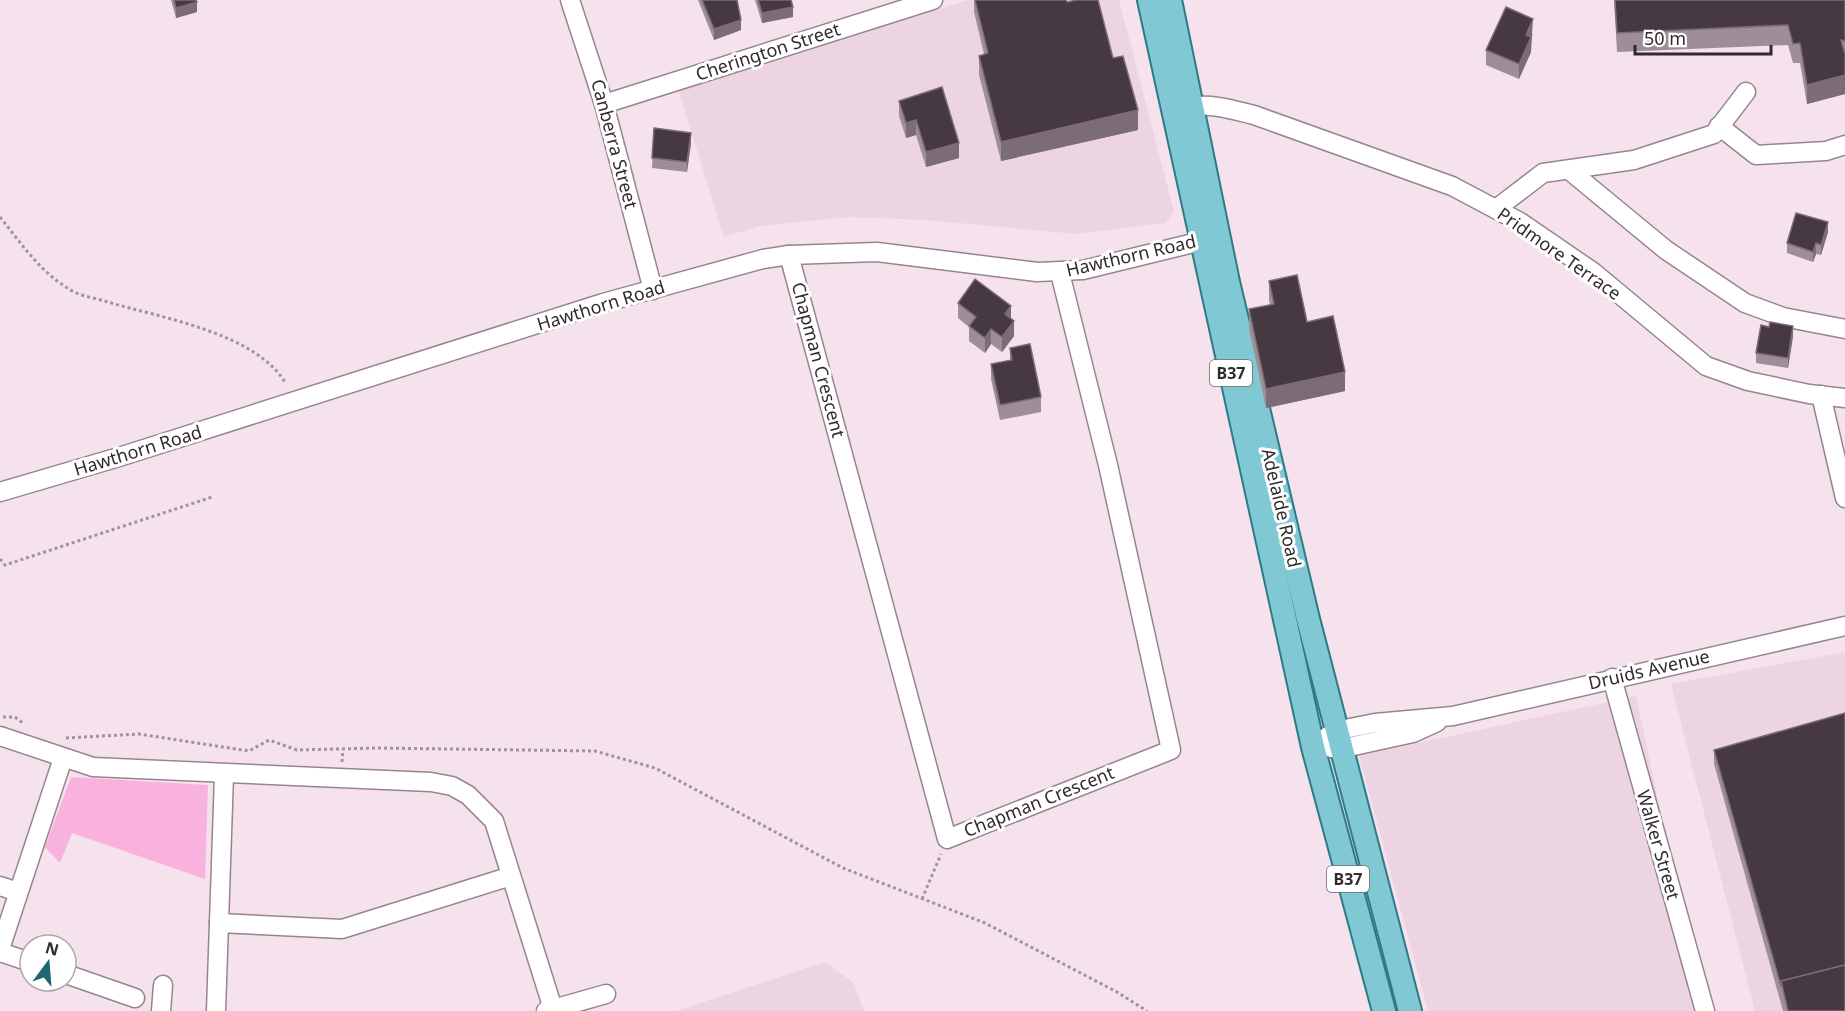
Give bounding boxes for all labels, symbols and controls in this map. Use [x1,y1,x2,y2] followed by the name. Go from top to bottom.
[692,16,843,86] street label: Cherington Street
[1635,18,1772,56] scale bar
[1644,26,1686,50] text: 50 m
[586,76,644,212] street label: Canberra Street
[1493,201,1626,305] street label: Pridmore Terrace
[1063,228,1198,282] street label: Hawthorn Road
[534,274,668,336] street label: Hawthorn Road
[787,279,851,441] street label: Chapman Crescent
[1210,360,1252,386] road number: B37
[71,419,205,481] street label: Hawthorn Road
[1257,446,1307,570] street label: Adelaide Road
[1586,643,1712,695] street label: Druids Avenue
[960,760,1118,842] street label: Chapman Crescent
[1632,787,1686,903] street label: Walker Street
[1327,866,1369,892] road number: B37
[18,933,78,993] north arrow
[43,936,61,961] text: N

